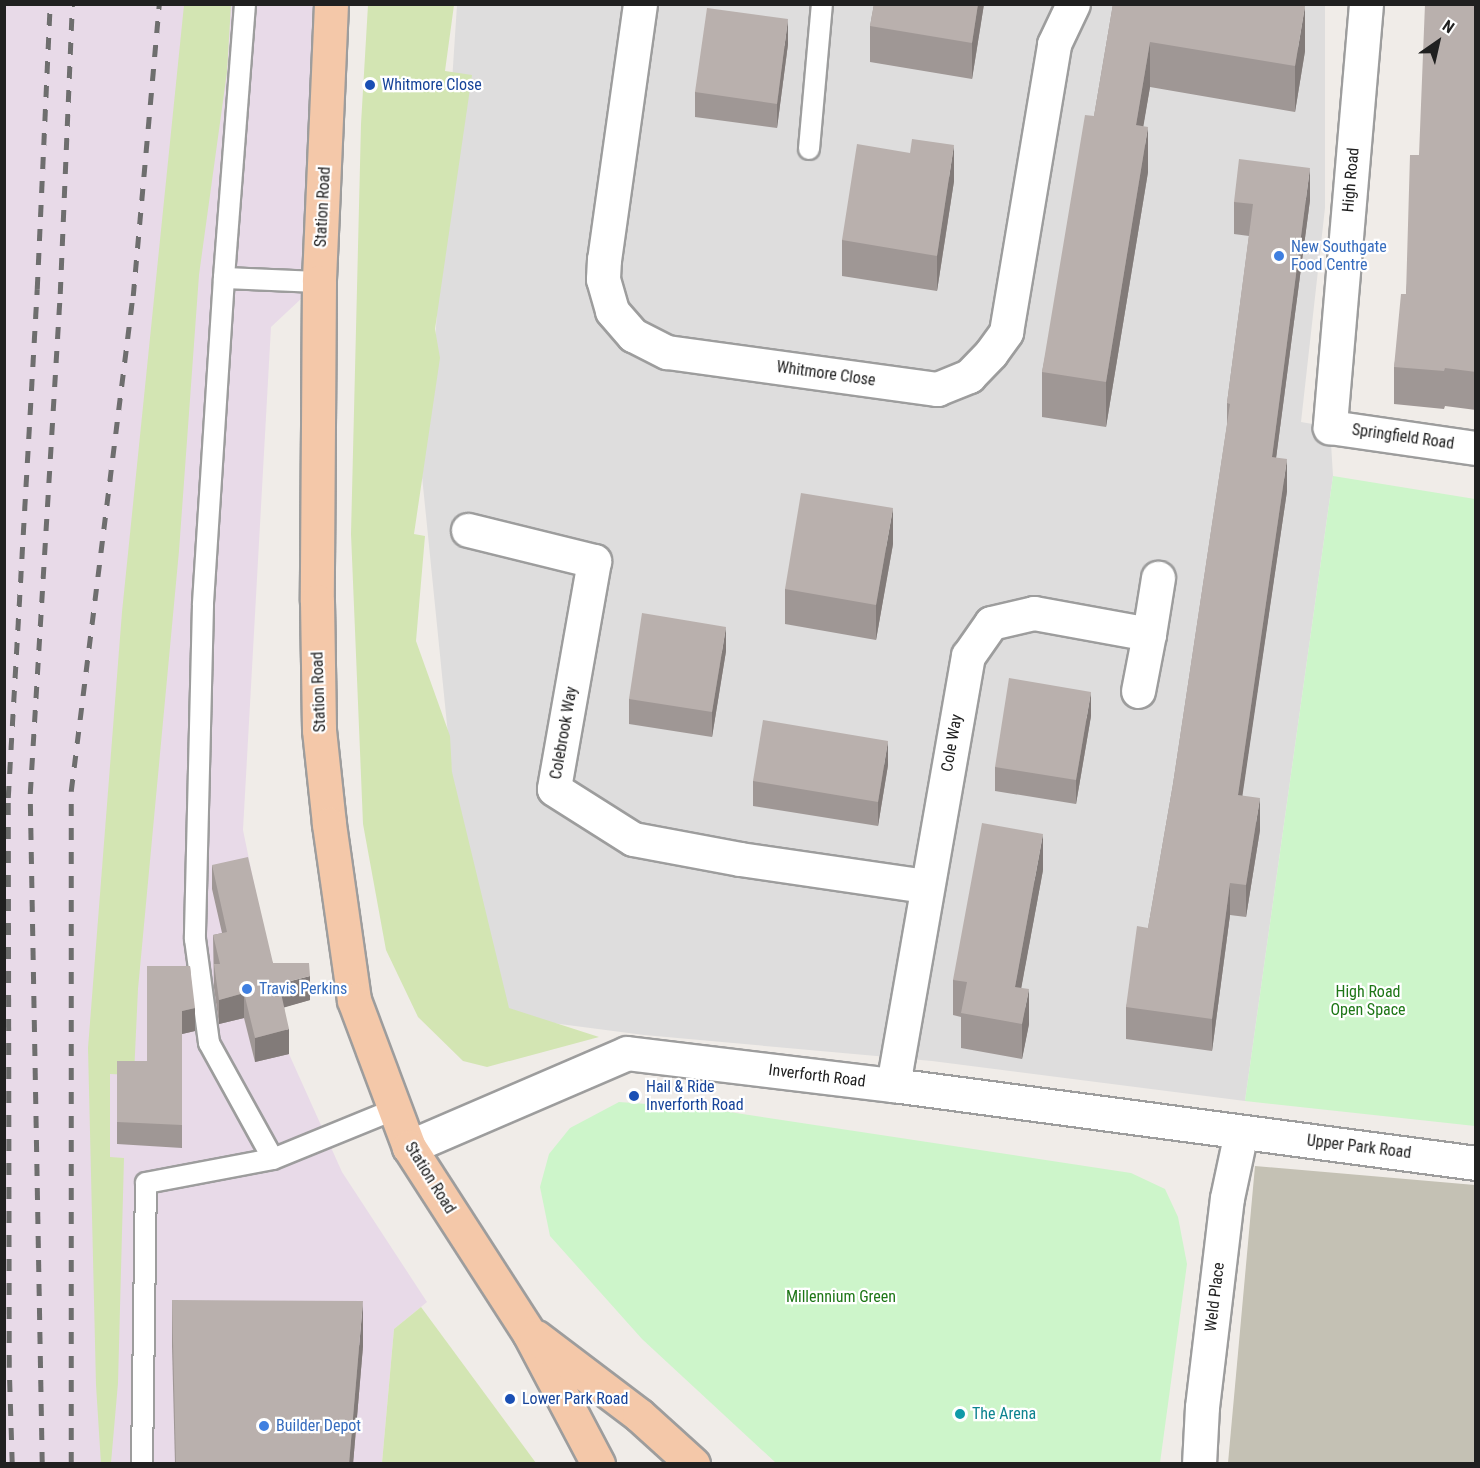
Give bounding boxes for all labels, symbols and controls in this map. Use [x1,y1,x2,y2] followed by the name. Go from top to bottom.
[1408,12,1468,72] north arrow
[1439,16,1458,37] text: N
[382,75,482,95] place label: Whitmore Close
[363,78,377,92] marker: Whitmore Close
[1339,147,1363,213] street label: High Road
[311,166,335,248] street label: Station Road
[1291,237,1387,275] place label: New Southgate Food Centre
[1272,249,1286,263] marker: New Southgate Food Centre
[775,358,877,390] street label: Whitmore Close
[1351,420,1455,454] street label: Springfield Road
[308,651,330,733] street label: Station Road
[546,685,582,781] street label: Colebrook Way
[938,713,966,773] street label: Cole Way
[259,979,347,999] place label: Travis Perkins
[240,982,254,996] marker: Travis Perkins
[1330,982,1406,1020] park label: High Road Open Space
[767,1061,867,1091] street label: Inverforth Road
[646,1077,744,1115] place label: Hail & Ride Inverforth Road
[627,1089,641,1103] marker: Hail & Ride Inverforth Road
[1306,1131,1412,1163] street label: Upper Park Road
[400,1139,460,1217] street label: Station Road
[1201,1261,1229,1333] street label: Weld Place
[786,1287,896,1307] park label: Millennium Green
[522,1389,628,1409] place label: Lower Park Road
[503,1392,517,1406] marker: Lower Park Road
[972,1404,1036,1424] place label: The Arena
[953,1407,967,1421] marker: The Arena
[276,1416,361,1436] place label: Builder Depot
[257,1419,271,1433] marker: Builder Depot

